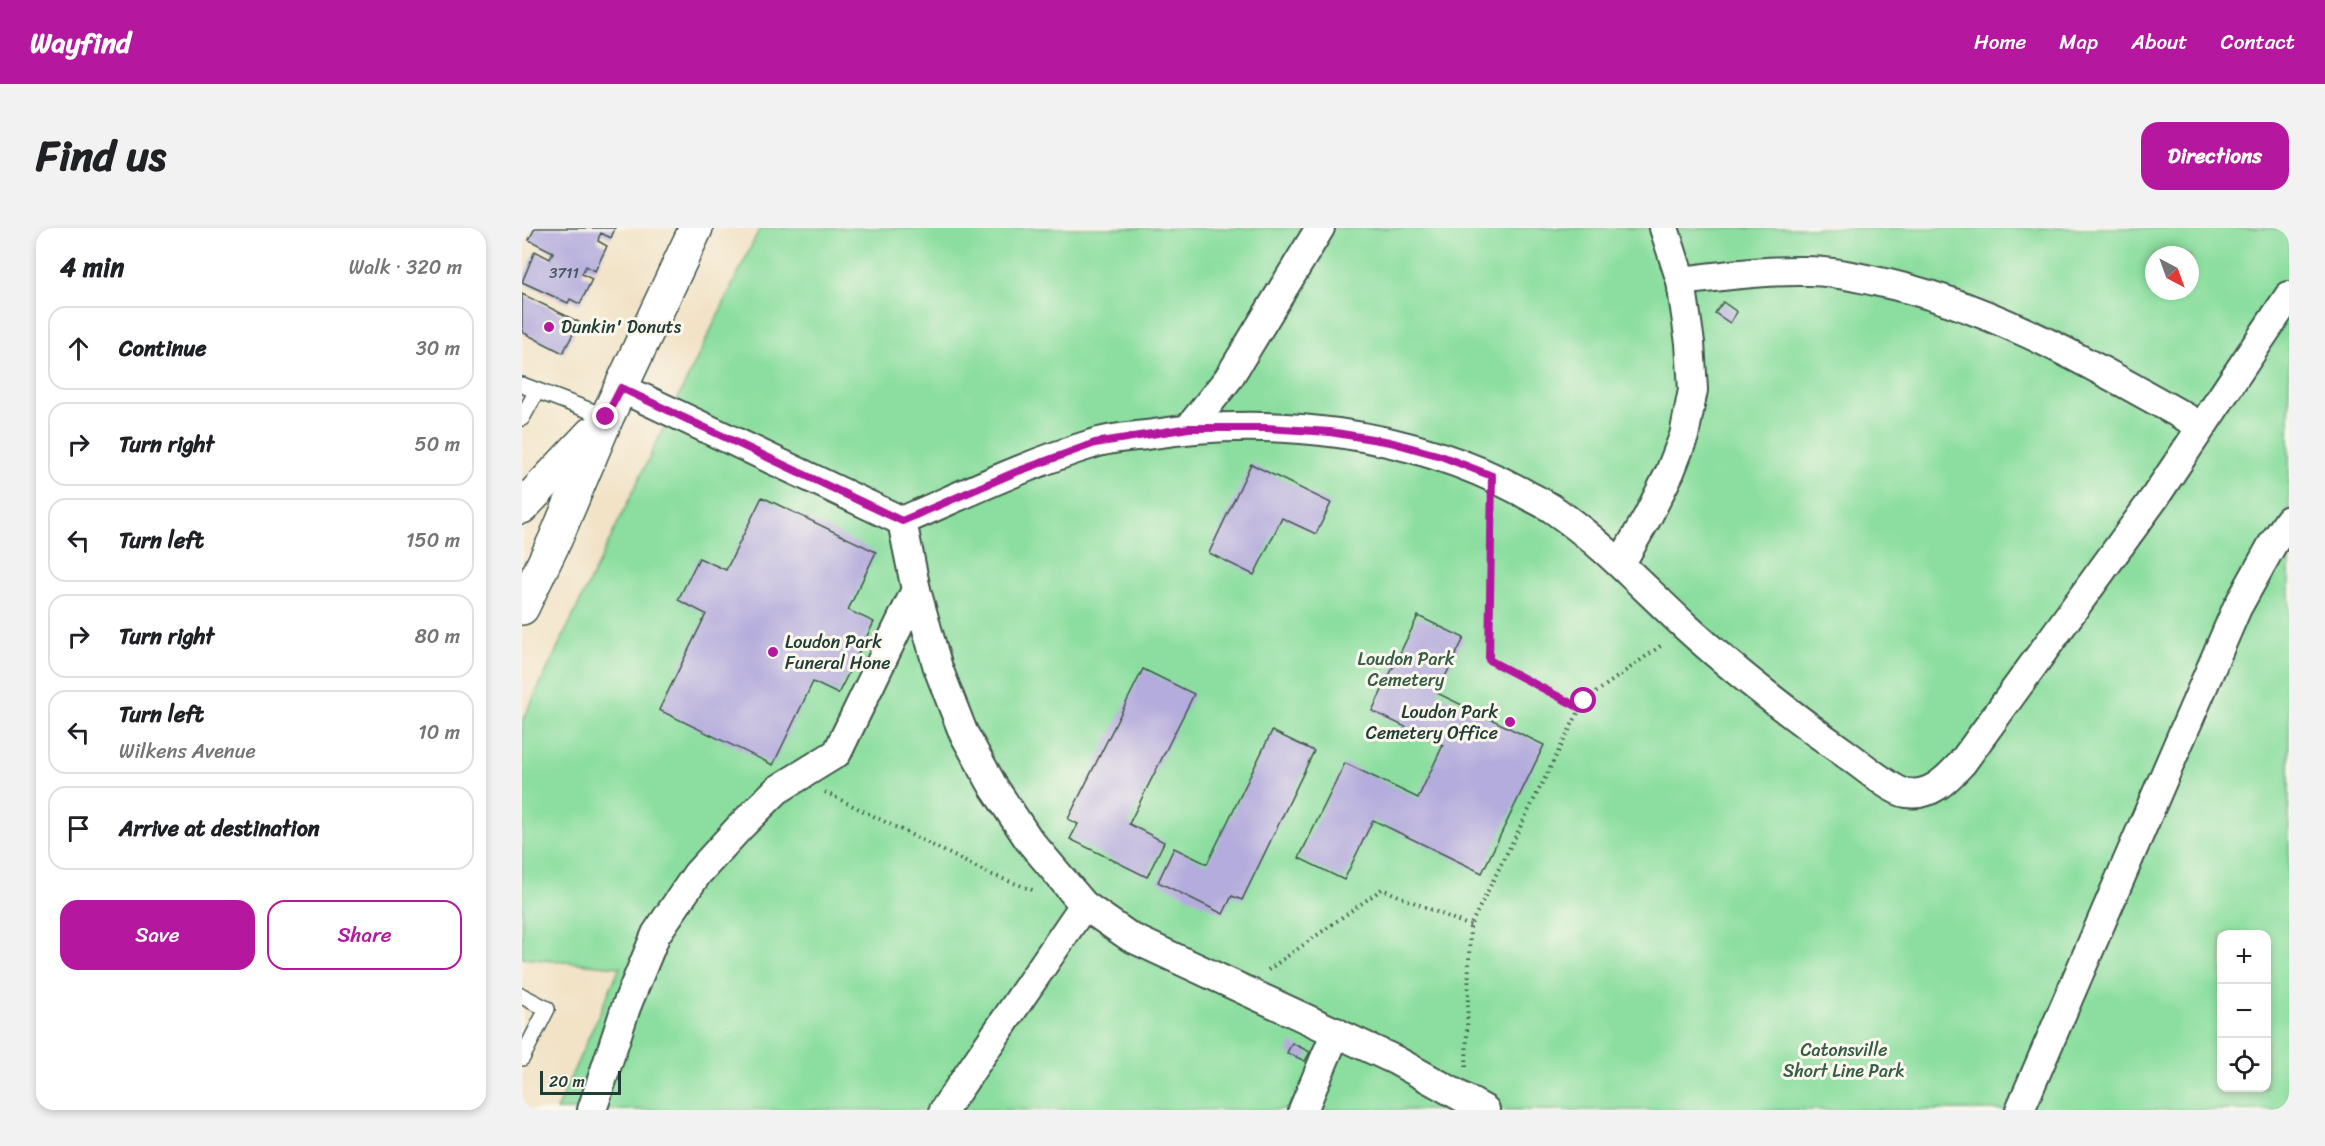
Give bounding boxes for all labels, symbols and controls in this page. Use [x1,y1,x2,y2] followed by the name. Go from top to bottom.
[30,18,131,67] text: Wayfind
[1974,23,2026,61] text: Home
[2059,23,2098,61] text: Map
[2131,23,2188,61] text: About
[2221,23,2295,61] text: Contact
[36,119,166,193] text: Find us
[2141,122,2289,190] button: Directions
[60,244,124,290] text: 4 min
[2145,246,2199,300] north arrow
[349,250,462,285] text: Walk · 320 m
[549,260,579,286] house number: 3711
[561,311,682,343] place label: Dunkin' Donuts
[542,320,556,334] marker: Dunkin' Donuts
[119,329,207,368] text: Continue
[416,331,460,366] text: 30 m
[62,332,95,365] icon: ahead
[592,403,618,429] route end
[119,425,214,464] text: Turn right
[415,427,460,462] text: 50 m
[62,428,95,461] icon: right
[119,521,204,560] text: Turn left
[406,523,460,558] text: 150 m
[62,524,95,557] icon: left
[119,617,214,656] text: Turn right
[415,619,460,654] text: 80 m
[62,620,95,653] icon: right
[785,626,890,679] place label: Loudon Park Funeral Hone
[1358,643,1455,696] park label: Loudon Park Cemetery
[766,645,780,659] marker: Loudon Park Funeral Hone
[1570,687,1596,713] route start
[119,695,204,734] text: Turn left
[1366,696,1498,749] place label: Loudon Park Cemetery Office
[418,715,460,750] text: 10 m
[1503,715,1517,729] marker: Loudon Park Cemetery Office
[62,716,95,749] icon: left
[119,734,256,769] text: Wilkens Avenue
[119,809,320,848] text: Arrive at destination
[62,812,95,845] icon: arrive
[60,900,255,970] button: Save
[267,900,462,970] button: Share
[2217,930,2271,1092] map controls
[2217,930,2271,984] button: +
[2217,984,2271,1038] button: −
[1783,1034,1905,1087] park label: Catonsville Short Line Park
[2217,1038,2271,1092] button: locate
[549,1067,585,1096] text: 20 m
[540,1068,621,1096] scale bar

